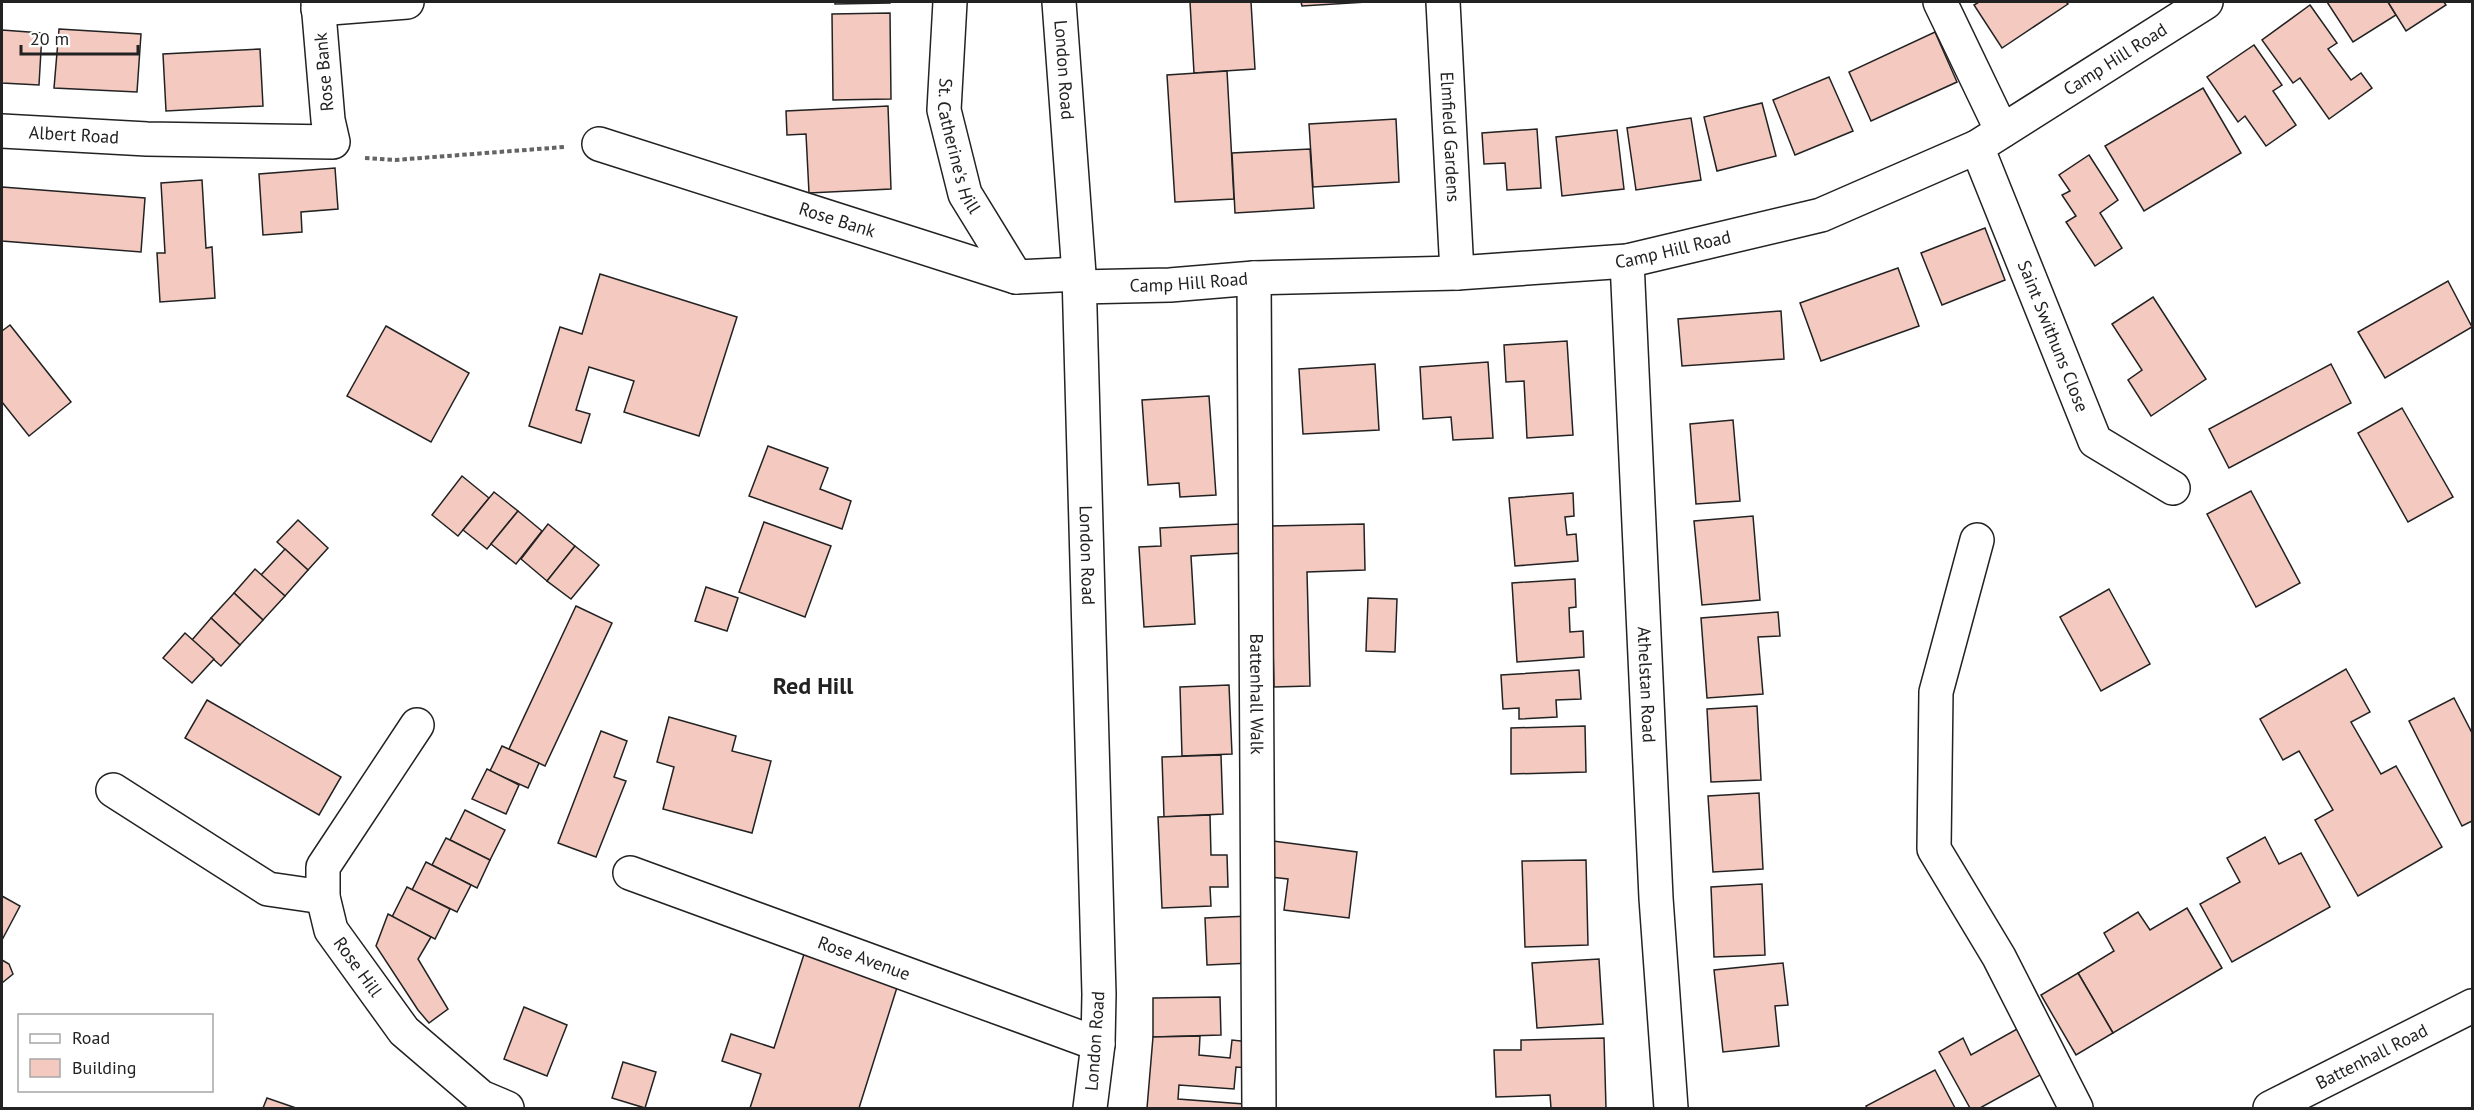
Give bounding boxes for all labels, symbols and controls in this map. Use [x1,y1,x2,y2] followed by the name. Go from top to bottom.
[21,18,138,56] scale bar
[2059,18,2171,100] street label: Camp Hill Road
[1049,19,1080,120] street label: London Road
[30,27,69,50] text: 20 m
[309,31,338,112] street label: Rose Bank
[1436,71,1465,203] street label: Elmfield Gardens
[933,77,987,218] street label: St. Catherine's Hill
[28,120,120,148] street label: Albert Road
[796,197,879,243] street label: Rose Bank
[1614,225,1733,273] street label: Camp Hill Road
[2013,257,2094,415] street label: Saint Swithuns Close
[1129,267,1249,297] street label: Camp Hill Road
[1074,505,1100,605] street label: London Road
[1633,626,1661,743] street label: Athelstan Road
[1245,633,1269,755] street label: Battenhall Walk
[773,670,854,701] district label: Red Hill
[815,931,913,985] street label: Rose Avenue
[329,932,388,1002] street label: Rose Hill
[1080,990,1109,1092] street label: London Road
[18,1014,213,1092] legend
[2312,1018,2432,1094] street label: Battenhall Road
[72,1026,110,1049] text: Road
[72,1056,136,1079] text: Building

